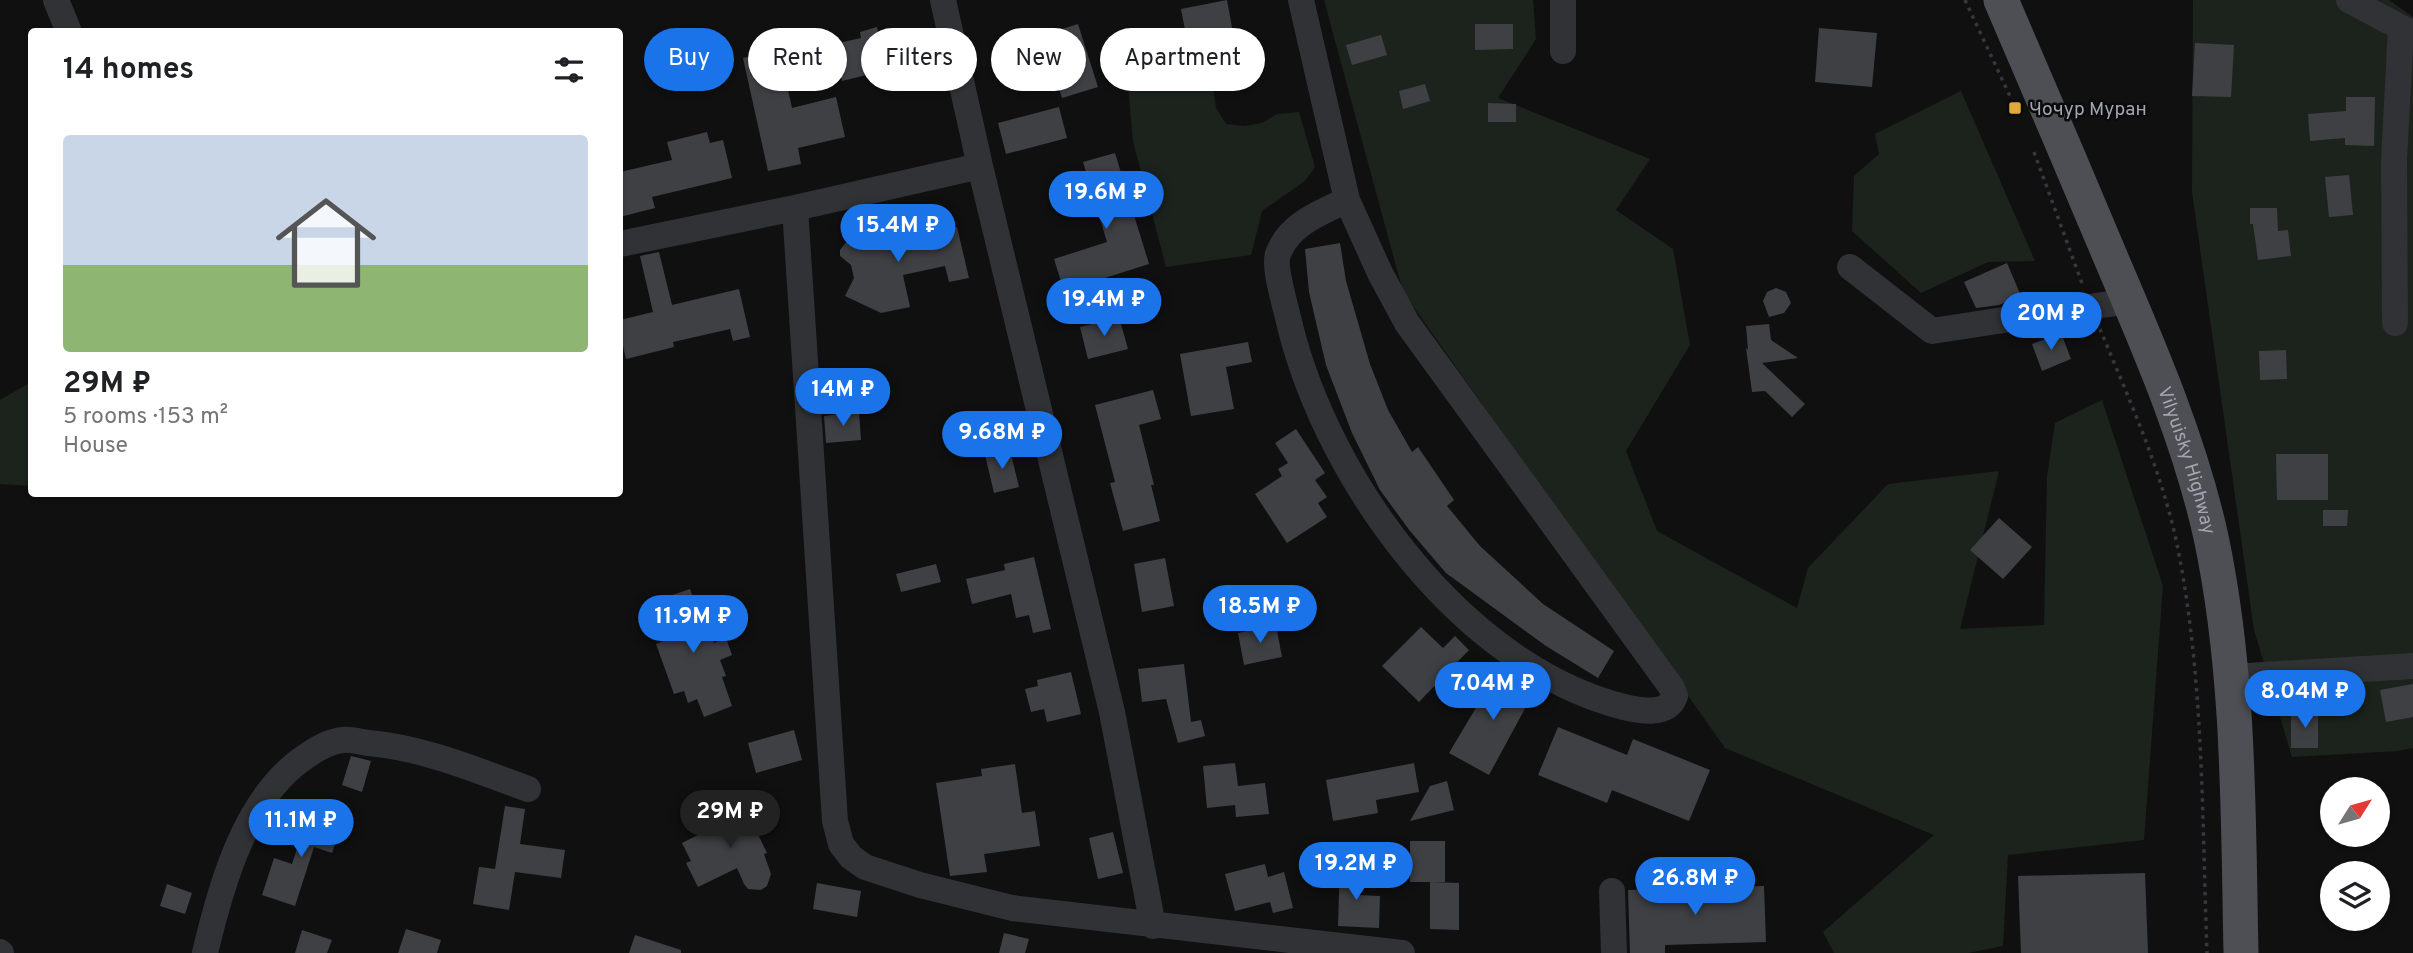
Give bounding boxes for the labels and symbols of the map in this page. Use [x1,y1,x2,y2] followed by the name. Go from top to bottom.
[2029,98,2147,122] place label: Чочур Муран
[2007,100,2023,116] marker: Чочур Муран
[1041,172,1171,231] pin: 19.6M ₽
[833,204,963,264] pin: 15.4M ₽
[1039,278,1169,338] pin: 19.4M ₽
[2002,292,2100,352] pin: 20M ₽
[794,368,892,428] pin: 14M ₽
[2151,383,2220,537] street label: Vilyuisky Highway
[937,412,1067,471] pin: 9.68M ₽
[1195,586,1325,645] pin: 18.5M ₽
[628,596,758,655] pin: 11.9M ₽
[1428,662,1558,722] pin: 7.04M ₽
[2240,670,2370,730] pin: 8.04M ₽
[2320,777,2390,847] north arrow
[681,790,779,850] pin: 29M ₽
[236,800,366,859] pin: 11.1M ₽
[1291,842,1421,902] pin: 19.2M ₽
[1630,858,1760,917] pin: 26.8M ₽

